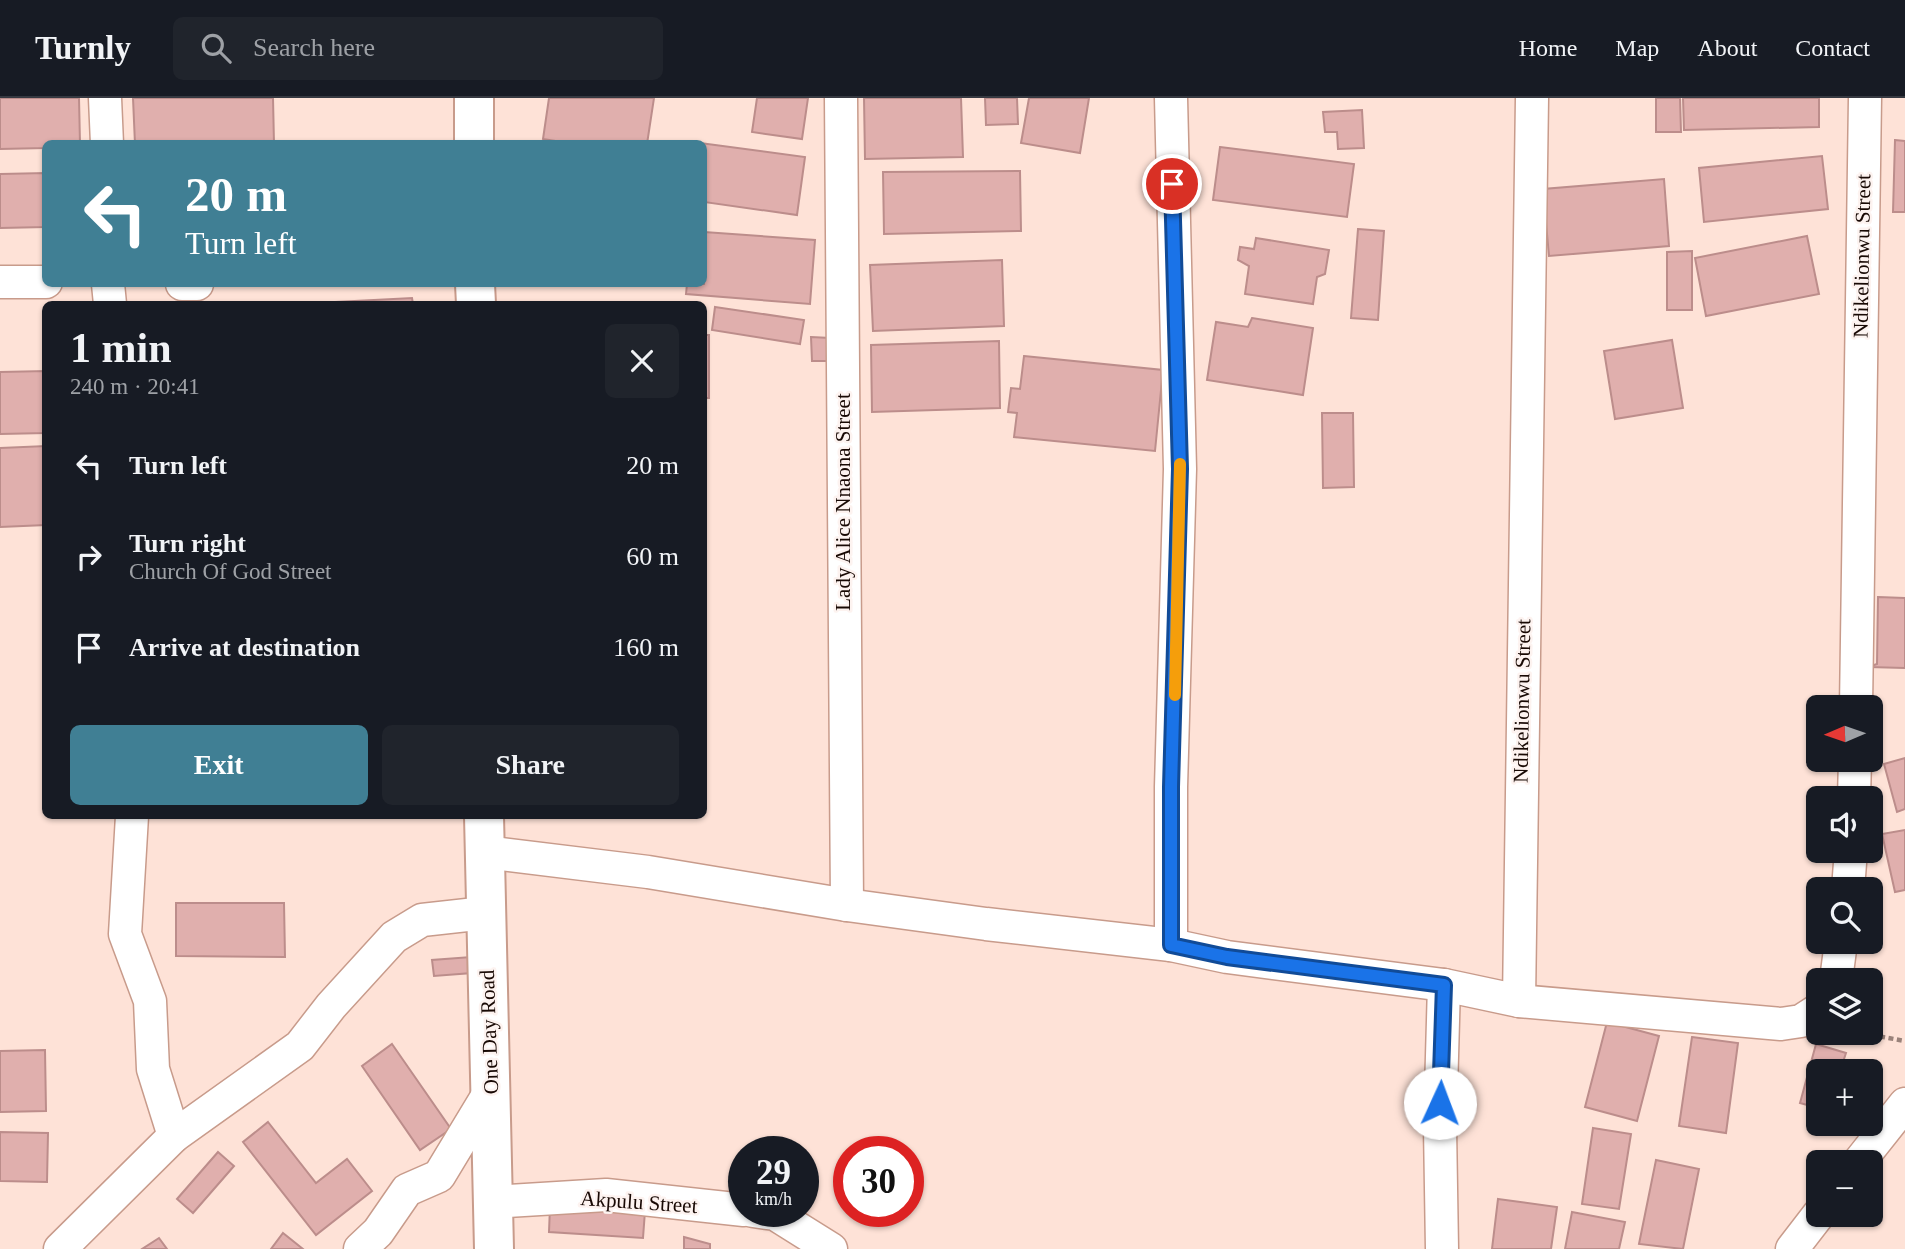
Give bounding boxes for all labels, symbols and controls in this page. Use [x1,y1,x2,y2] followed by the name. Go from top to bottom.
[173,17,663,80] search box
[197,29,235,67] icon: search
[35,30,131,66] text: Turnly
[253,33,375,62] text: Search here
[1519,35,1577,61] text: Home
[1615,35,1659,61] text: Map
[1697,35,1757,61] text: About
[1795,35,1870,61] text: Contact
[1142,154,1202,214] pin
[1153,165,1191,203] icon: arrive
[185,167,287,222] text: 20 m
[70,168,161,259] icon: left
[1849,174,1875,338] street label: Ndikelionwu Street
[185,225,297,261] text: Turn left
[605,324,679,398] button: close
[70,325,172,371] text: 1 min
[70,374,200,399] text: 240 m · 20:41
[831,393,855,611] street label: Lady Alice Nnaona Street
[70,447,108,485] icon: left
[129,451,227,480] text: Turn left
[626,451,679,480] text: 20 m
[129,529,246,558] text: Turn right
[70,538,108,576] icon: right
[626,542,679,571] text: 60 m
[129,559,332,584] text: Church Of God Street
[1509,619,1535,783] street label: Ndikelionwu Street
[70,629,108,667] icon: arrive
[129,633,360,662] text: Arrive at destination
[613,633,679,662] text: 160 m
[1806,695,1883,772] north arrow
[1806,695,1883,1227] map controls
[70,725,368,805] button: Exit
[382,725,679,805] button: Share
[1806,786,1883,863] button: sound
[1806,877,1883,954] button: search
[1806,968,1883,1045] button: layers
[475,969,503,1095] street label: One Day Road
[1806,1059,1883,1136] button: +
[1403,1066,1477,1140] position arrow
[833,1136,924,1227] speed limit sign: 30
[1806,1150,1883,1227] button: −
[756,1153,791,1192] text: 29
[580,1186,698,1218] street label: Akpulu Street
[755,1189,792,1209] text: km/h

